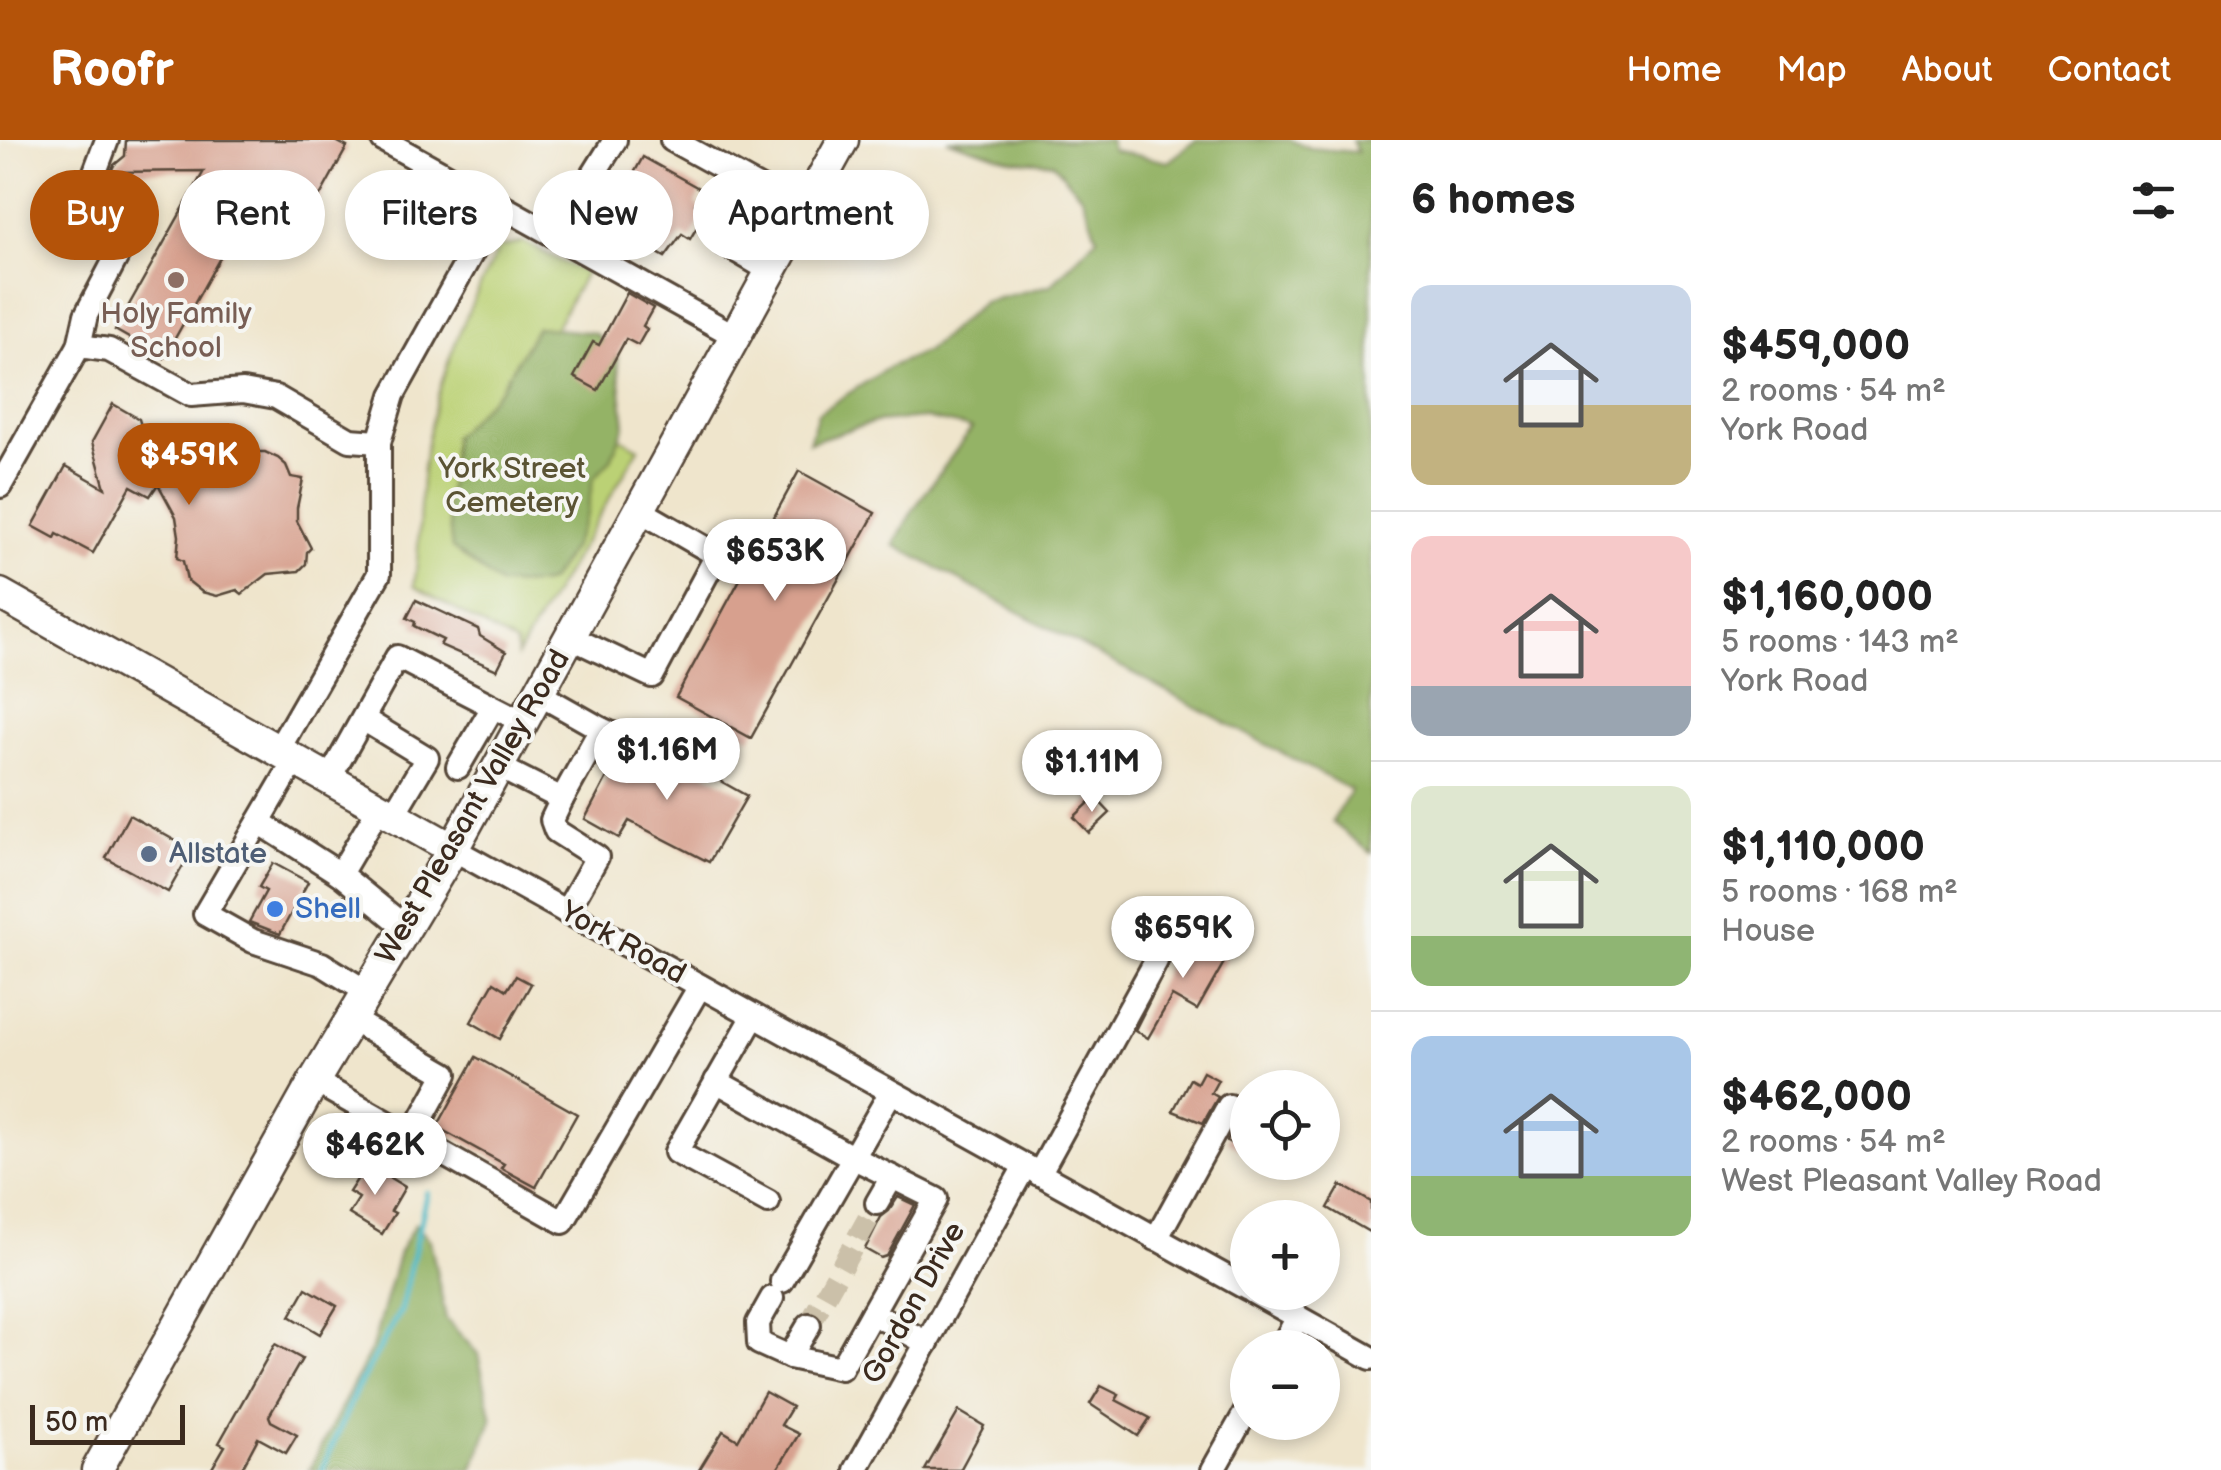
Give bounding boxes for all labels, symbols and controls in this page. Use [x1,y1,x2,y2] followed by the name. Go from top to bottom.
[50,42,174,99] text: Roofr
[1626,49,1721,92] text: Home
[1776,49,1847,92] text: Map
[1902,49,1993,92] text: About
[2048,49,2171,92] text: Contact
[30,170,159,260] chip: Buy
[179,170,325,260] chip: Rent
[345,170,513,260] chip: Filters
[533,170,673,260] chip: New
[693,170,929,260] chip: Apartment
[2126,173,2181,228] icon: filters
[1411,175,1575,226] text: 6 homes
[165,269,187,291] marker: Holy Family School
[100,296,252,366] place label: Holy Family School
[1721,321,1910,372] text: $459,000
[1491,325,1611,445] icon: home
[1721,372,1946,411] text: 2 rooms · 54 m²
[1721,411,1868,450] text: York Road
[119,423,259,508] pin: $459K
[140,436,238,475] text: $459K
[437,451,586,521] park label: York Street Cemetery
[705,519,845,604] pin: $653K
[725,532,825,571] text: $653K
[1721,572,1933,623] text: $1,160,000
[1491,576,1611,696] icon: home
[1721,623,1959,662] text: 5 rooms · 143 m²
[368,643,578,971] street label: West Pleasant Valley Road
[1721,662,1868,701] text: York Road
[586,718,748,803] pin: $1.16M
[1011,730,1173,815] pin: $1.11M
[616,731,718,770] text: $1.16M
[1044,743,1140,782] text: $1.11M
[1721,822,1925,873] text: $1,110,000
[1491,826,1611,946] icon: home
[169,836,267,872] place label: Allstate
[138,843,160,865] marker: Allstate
[1721,873,1958,912] text: 5 rooms · 168 m²
[295,891,361,927] place label: Shell
[553,893,692,992] street label: York Road
[1113,896,1253,981] pin: $659K
[264,898,286,920] marker: Shell
[1133,909,1233,948] text: $659K
[1721,912,1815,951] text: House
[1230,1070,1340,1440] map controls
[1230,1070,1340,1180] button: locate
[1721,1072,1912,1123] text: $462,000
[1491,1076,1611,1196] icon: home
[305,1113,445,1198] pin: $462K
[1721,1123,1946,1162] text: 2 rooms · 54 m²
[325,1126,425,1165] text: $462K
[1721,1162,2102,1201] text: West Pleasant Valley Road
[1230,1200,1340,1310] button: +
[855,1216,973,1390] street label: Gordon Drive
[1230,1330,1340,1440] button: −
[30,1400,185,1444] scale bar
[45,1406,108,1439] text: 50 m

